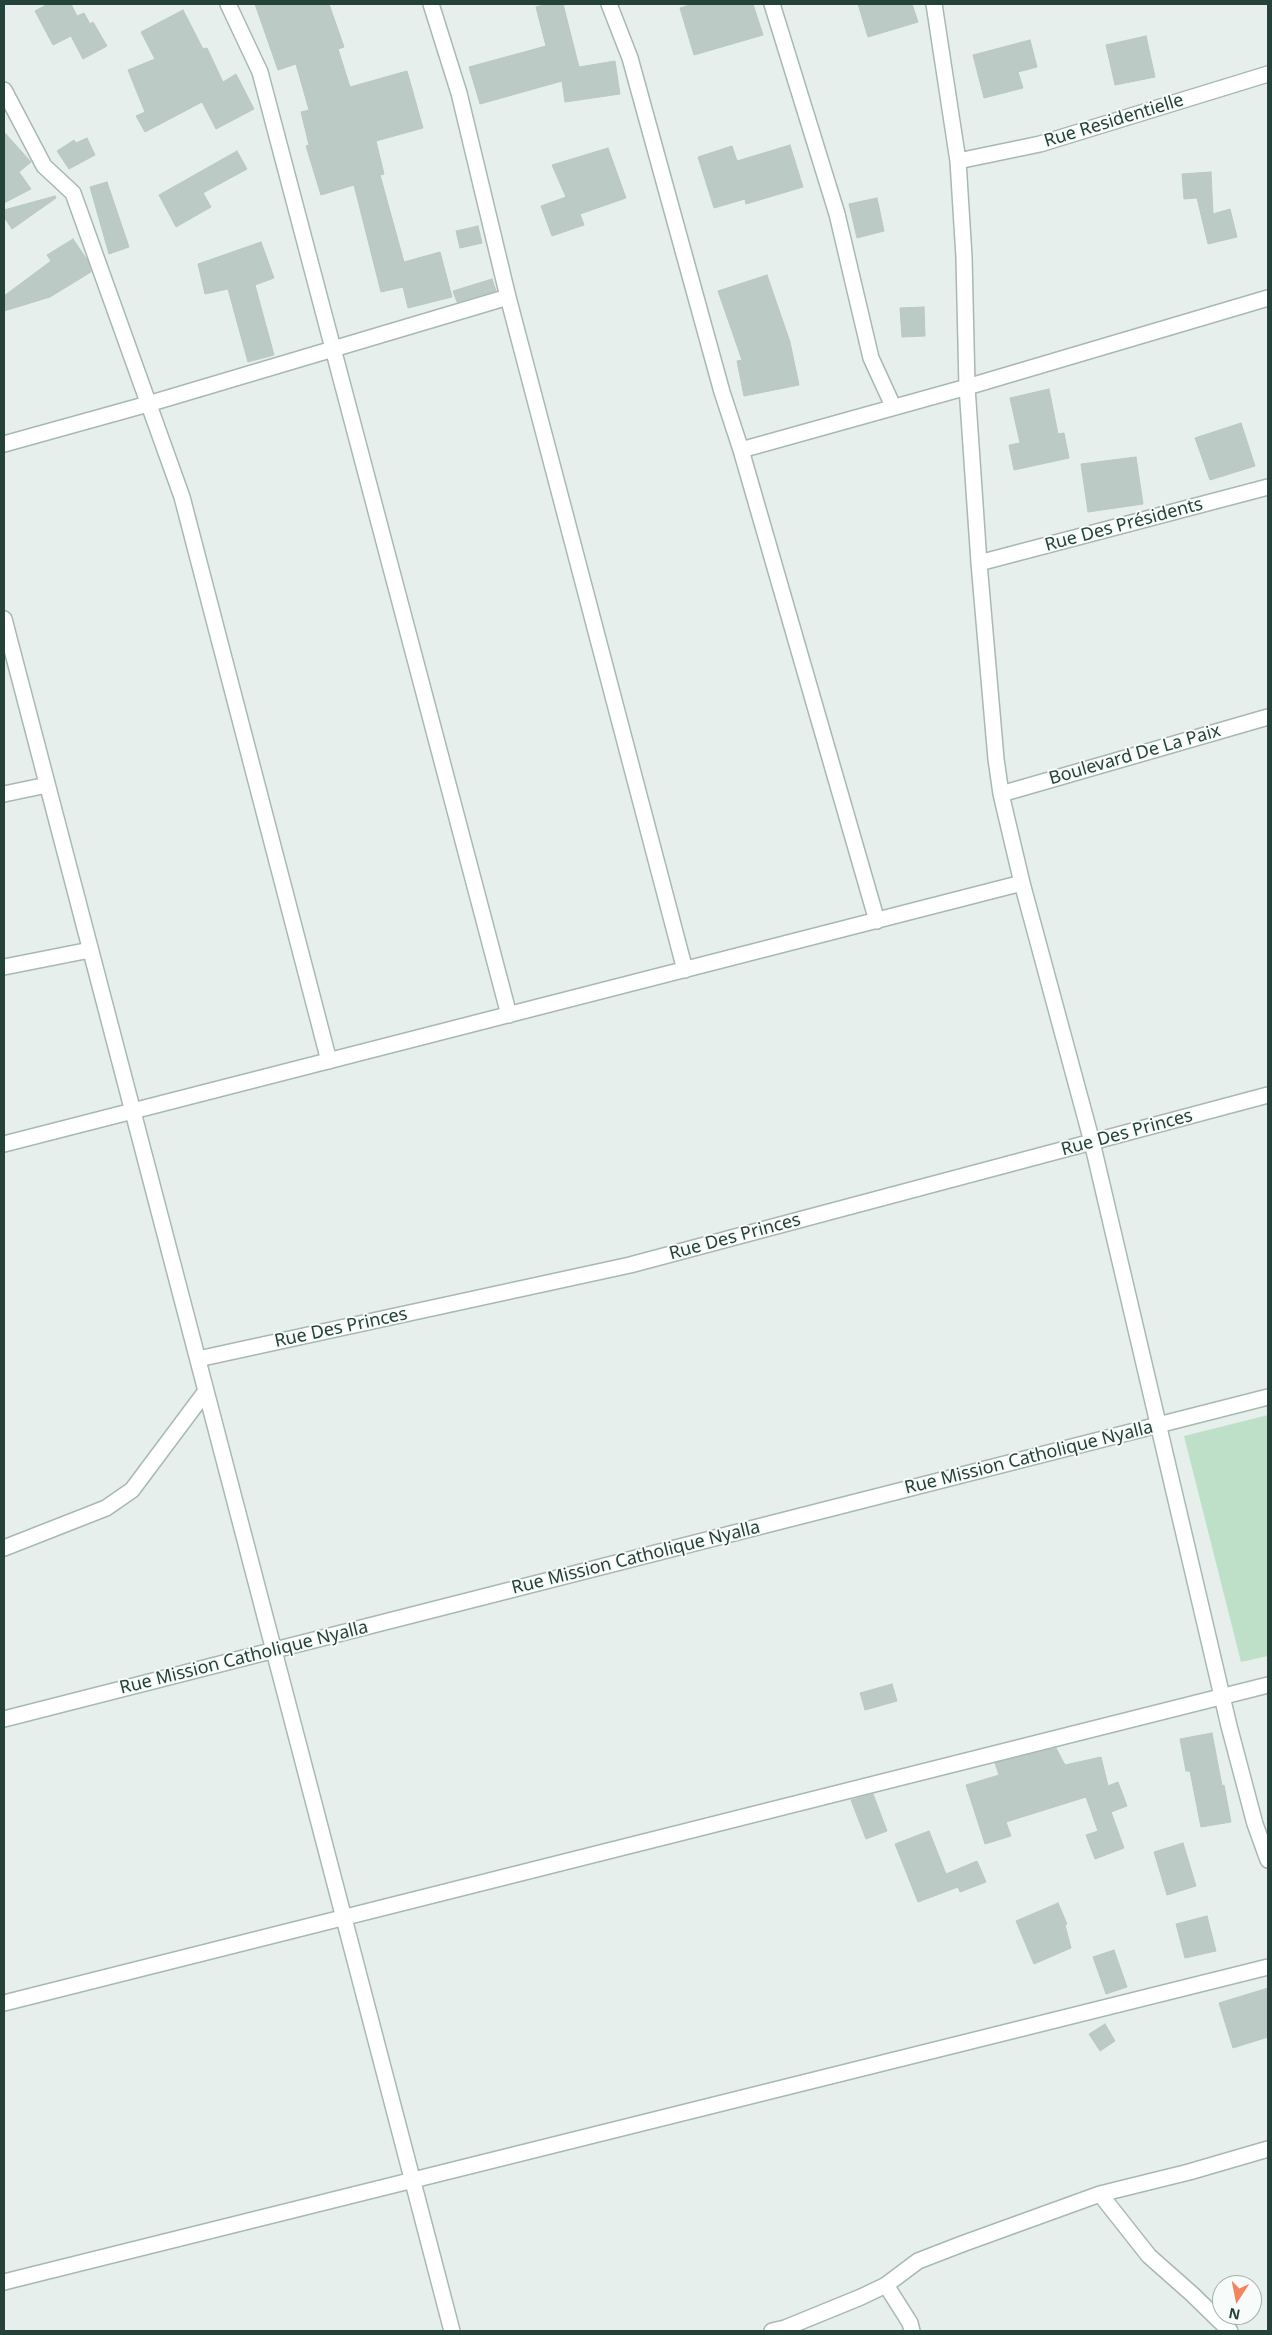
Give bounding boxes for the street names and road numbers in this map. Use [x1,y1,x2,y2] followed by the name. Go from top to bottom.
[1042,89,1186,153] street label: Rue Residentielle
[1043,494,1205,556] street label: Rue Des Présidents
[1047,720,1223,790] street label: Boulevard De La Paix
[1059,1105,1195,1161] street label: Rue Des Princes
[667,1209,803,1265] street label: Rue Des Princes
[273,1303,409,1353] street label: Rue Des Princes
[903,1417,1155,1499] street label: Rue Mission Catholique Nyalla
[510,1517,762,1599] street label: Rue Mission Catholique Nyalla
[118,1617,370,1699] street label: Rue Mission Catholique Nyalla

